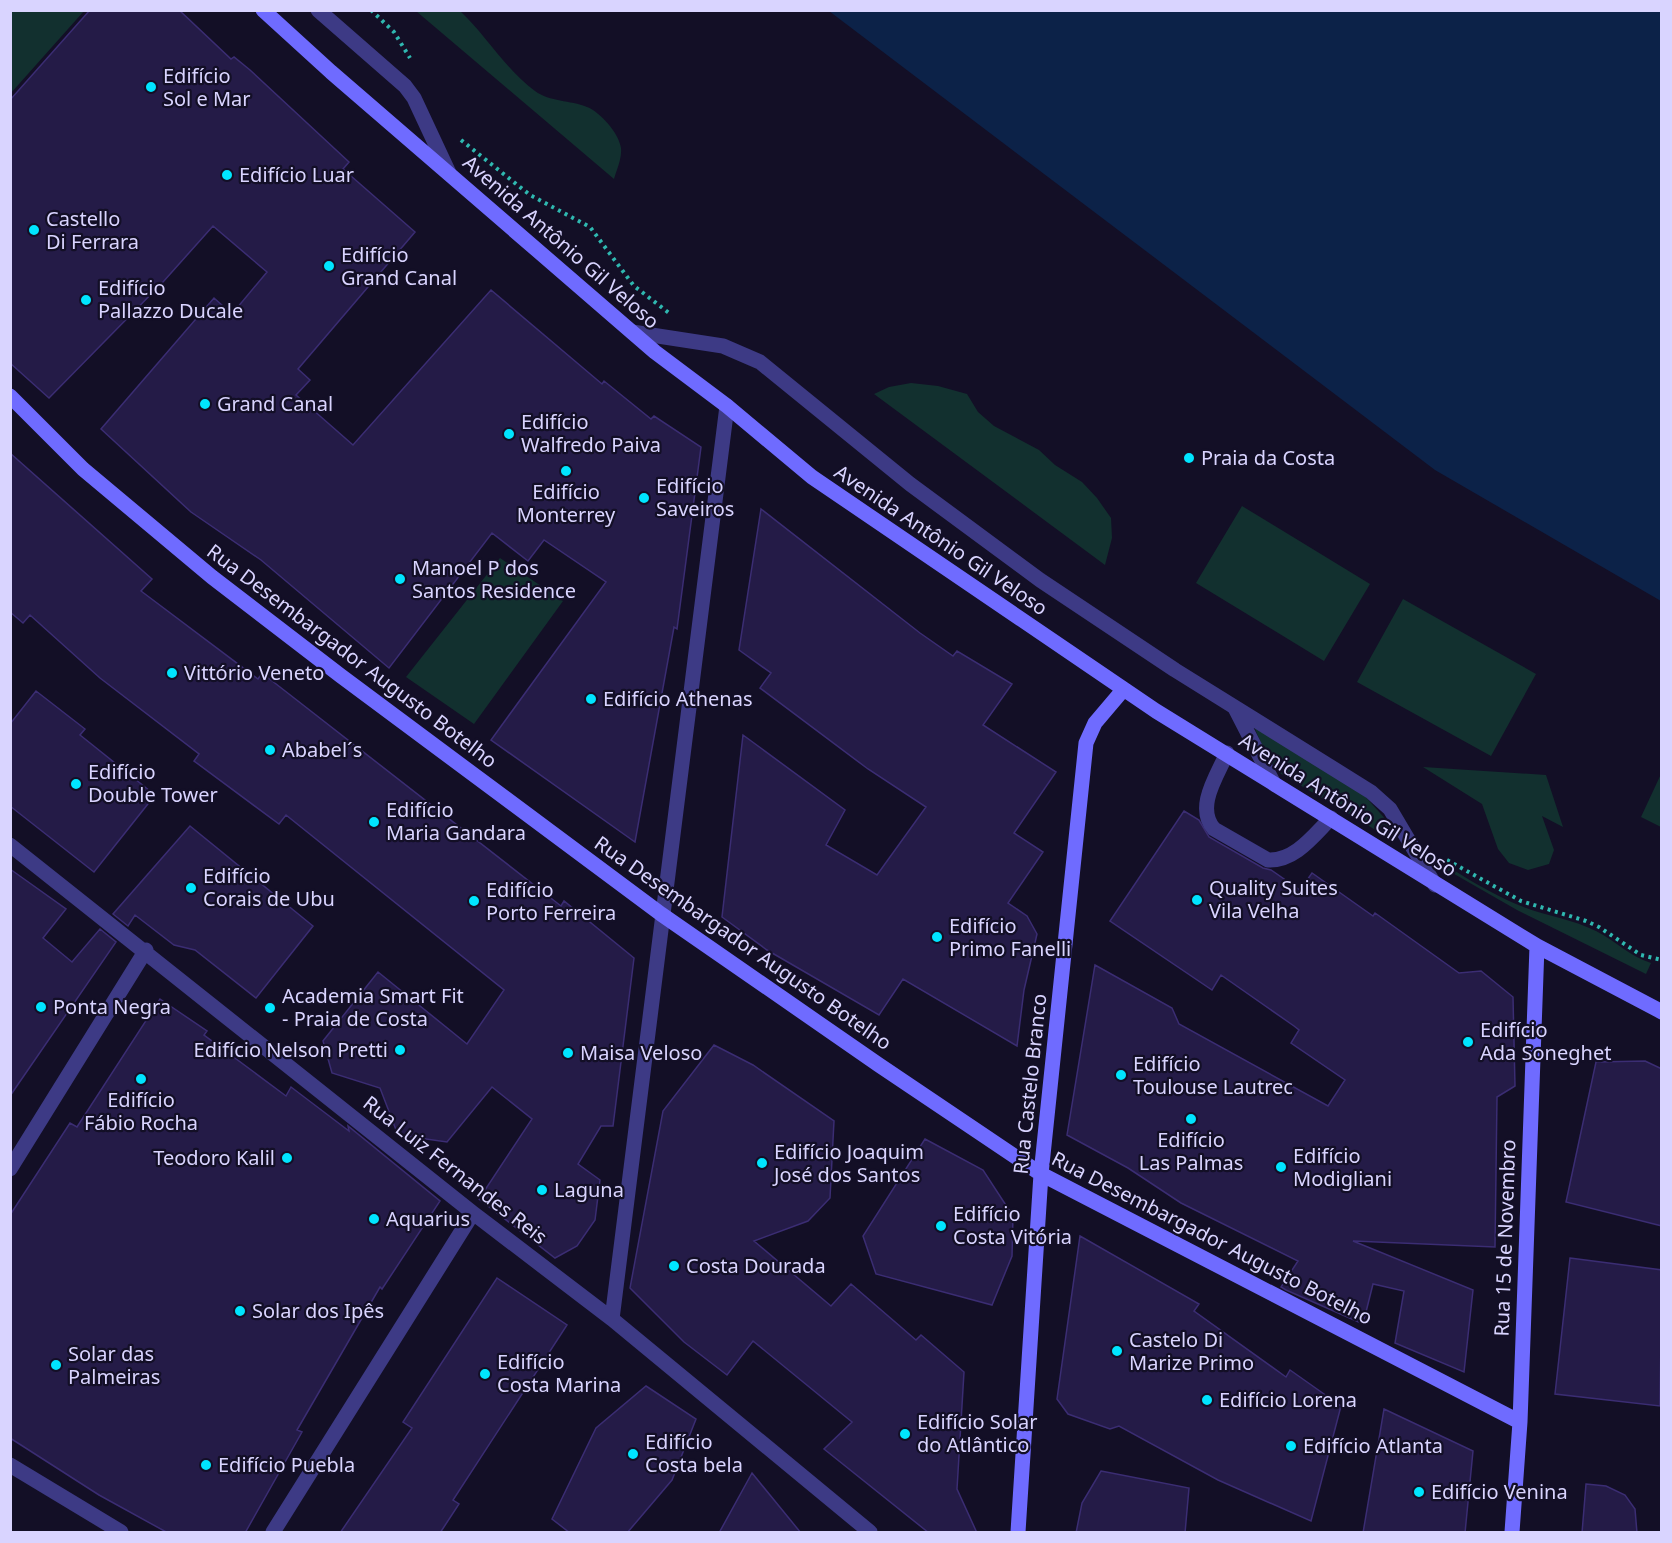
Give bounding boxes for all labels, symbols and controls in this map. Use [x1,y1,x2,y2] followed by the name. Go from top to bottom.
[163,62,251,112] place label: Edifício Sol e Mar
[144,80,158,94] marker: Edifício Sol e Mar
[458,149,665,334] street label: Avenida Antônio Gil Veloso
[239,161,354,188] place label: Edifício Luar
[220,168,234,182] marker: Edifício Luar
[46,205,139,255] place label: Castello Di Ferrara
[27,223,41,237] marker: Castello Di Ferrara
[341,241,457,291] place label: Edifício Grand Canal
[322,259,336,273] marker: Edifício Grand Canal
[98,274,243,324] place label: Edifício Pallazzo Ducale
[79,293,93,307] marker: Edifício Pallazzo Ducale
[217,390,333,417] place label: Grand Canal
[198,397,212,411] marker: Grand Canal
[521,408,661,458] place label: Edifício Walfredo Paiva
[502,427,516,441] marker: Edifício Walfredo Paiva
[1201,444,1335,471] place label: Praia da Costa
[1182,451,1196,465] marker: Praia da Costa
[829,458,1053,621] street label: Avenida Antônio Gil Veloso
[559,464,573,478] marker: Edifício Monterrey
[656,472,734,522] place label: Edifício Saveiros
[517,478,616,528] place label: Edifício Monterrey
[637,491,651,505] marker: Edifício Saveiros
[202,537,503,774] street label: Rua Desembargador Augusto Botelho
[412,554,576,604] place label: Manoel P dos Santos Residence
[393,572,407,586] marker: Manoel P dos Santos Residence
[184,659,324,686] place label: Vittório Veneto
[165,666,179,680] marker: Vittório Veneto
[603,685,752,712] place label: Edifício Athenas
[584,692,598,706] marker: Edifício Athenas
[1234,726,1462,883] street label: Avenida Antônio Gil Veloso
[282,736,362,763] place label: Ababel´s
[263,743,277,757] marker: Ababel´s
[88,758,218,808] place label: Edifício Double Tower
[69,777,83,791] marker: Edifício Double Tower
[386,796,526,846] place label: Edifício Maria Gandara
[367,815,381,829] marker: Edifício Maria Gandara
[589,829,897,1056] street label: Rua Desembargador Augusto Botelho
[203,862,335,912] place label: Edifício Corais de Ubu
[1209,874,1338,924] place label: Quality Suites Vila Velha
[486,876,616,926] place label: Edifício Porto Ferreira
[184,881,198,895] marker: Edifício Corais de Ubu
[1190,893,1204,907] marker: Quality Suites Vila Velha
[467,894,481,908] marker: Edifício Porto Ferreira
[949,912,1071,962] place label: Edifício Primo Fanelli
[930,930,944,944] marker: Edifício Primo Fanelli
[282,982,464,1032] place label: Academia Smart Fit - Praia de Costa
[1007,992,1052,1176] street label: Rua Castelo Branco
[53,993,171,1020] place label: Ponta Negra
[34,1000,48,1014] marker: Ponta Negra
[263,1001,277,1015] marker: Academia Smart Fit - Praia de Costa
[1480,1016,1611,1066] place label: Edifício Ada Soneghet
[1461,1035,1475,1049] marker: Edifício Ada Soneghet
[194,1036,388,1063] place label: Edifício Nelson Pretti
[580,1039,702,1066] place label: Maisa Veloso
[393,1043,407,1057] marker: Edifício Nelson Pretti
[561,1046,575,1060] marker: Maisa Veloso
[1133,1050,1293,1100] place label: Edifício Toulouse Lautrec
[1114,1068,1128,1082] marker: Edifício Toulouse Lautrec
[134,1072,148,1086] marker: Edifício Fábio Rocha
[84,1086,198,1136] place label: Edifício Fábio Rocha
[358,1089,553,1250] street label: Rua Luiz Fernandes Reis
[1184,1112,1198,1126] marker: Edifício Las Palmas
[1139,1126,1243,1176] place label: Edifício Las Palmas
[772,1138,924,1188] place label: Edifício Joaquim José dos Santos
[1488,1139,1521,1337] street label: Rua 15 de Novembro
[1293,1142,1392,1192] place label: Edifício Modigliani
[153,1144,275,1171] place label: Teodoro Kalil
[1047,1145,1377,1331] street label: Rua Desembargador Augusto Botelho
[280,1151,294,1165] marker: Teodoro Kalil
[755,1156,769,1170] marker: Edifício Joaquim José dos Santos
[1274,1160,1288,1174] marker: Edifício Modigliani
[554,1176,624,1203] place label: Laguna
[535,1183,549,1197] marker: Laguna
[953,1200,1072,1250] place label: Edifício Costa Vitória
[386,1205,470,1232] place label: Aquarius
[367,1212,381,1226] marker: Aquarius
[934,1219,948,1233] marker: Edifício Costa Vitória
[686,1252,826,1279] place label: Costa Dourada
[667,1259,681,1273] marker: Costa Dourada
[252,1297,384,1324] place label: Solar dos Ipês
[233,1304,247,1318] marker: Solar dos Ipês
[1129,1326,1254,1376] place label: Castelo Di Marize Primo
[68,1340,160,1390] place label: Solar das Palmeiras
[1110,1344,1124,1358] marker: Castelo Di Marize Primo
[497,1348,621,1398] place label: Edifício Costa Marina
[49,1358,63,1372] marker: Solar das Palmeiras
[478,1367,492,1381] marker: Edifício Costa Marina
[1219,1386,1357,1413] place label: Edifício Lorena
[1200,1393,1214,1407] marker: Edifício Lorena
[917,1408,1037,1458] place label: Edifício Solar do Atlântico
[898,1427,912,1441] marker: Edifício Solar do Atlântico
[645,1428,743,1478] place label: Edifício Costa bela
[1303,1432,1443,1459] place label: Edifício Atlanta
[1284,1439,1298,1453] marker: Edifício Atlanta
[626,1447,640,1461] marker: Edifício Costa bela
[218,1451,355,1478] place label: Edifício Puebla
[199,1458,213,1472] marker: Edifício Puebla
[1431,1478,1568,1505] place label: Edifício Venina
[1412,1485,1426,1499] marker: Edifício Venina

